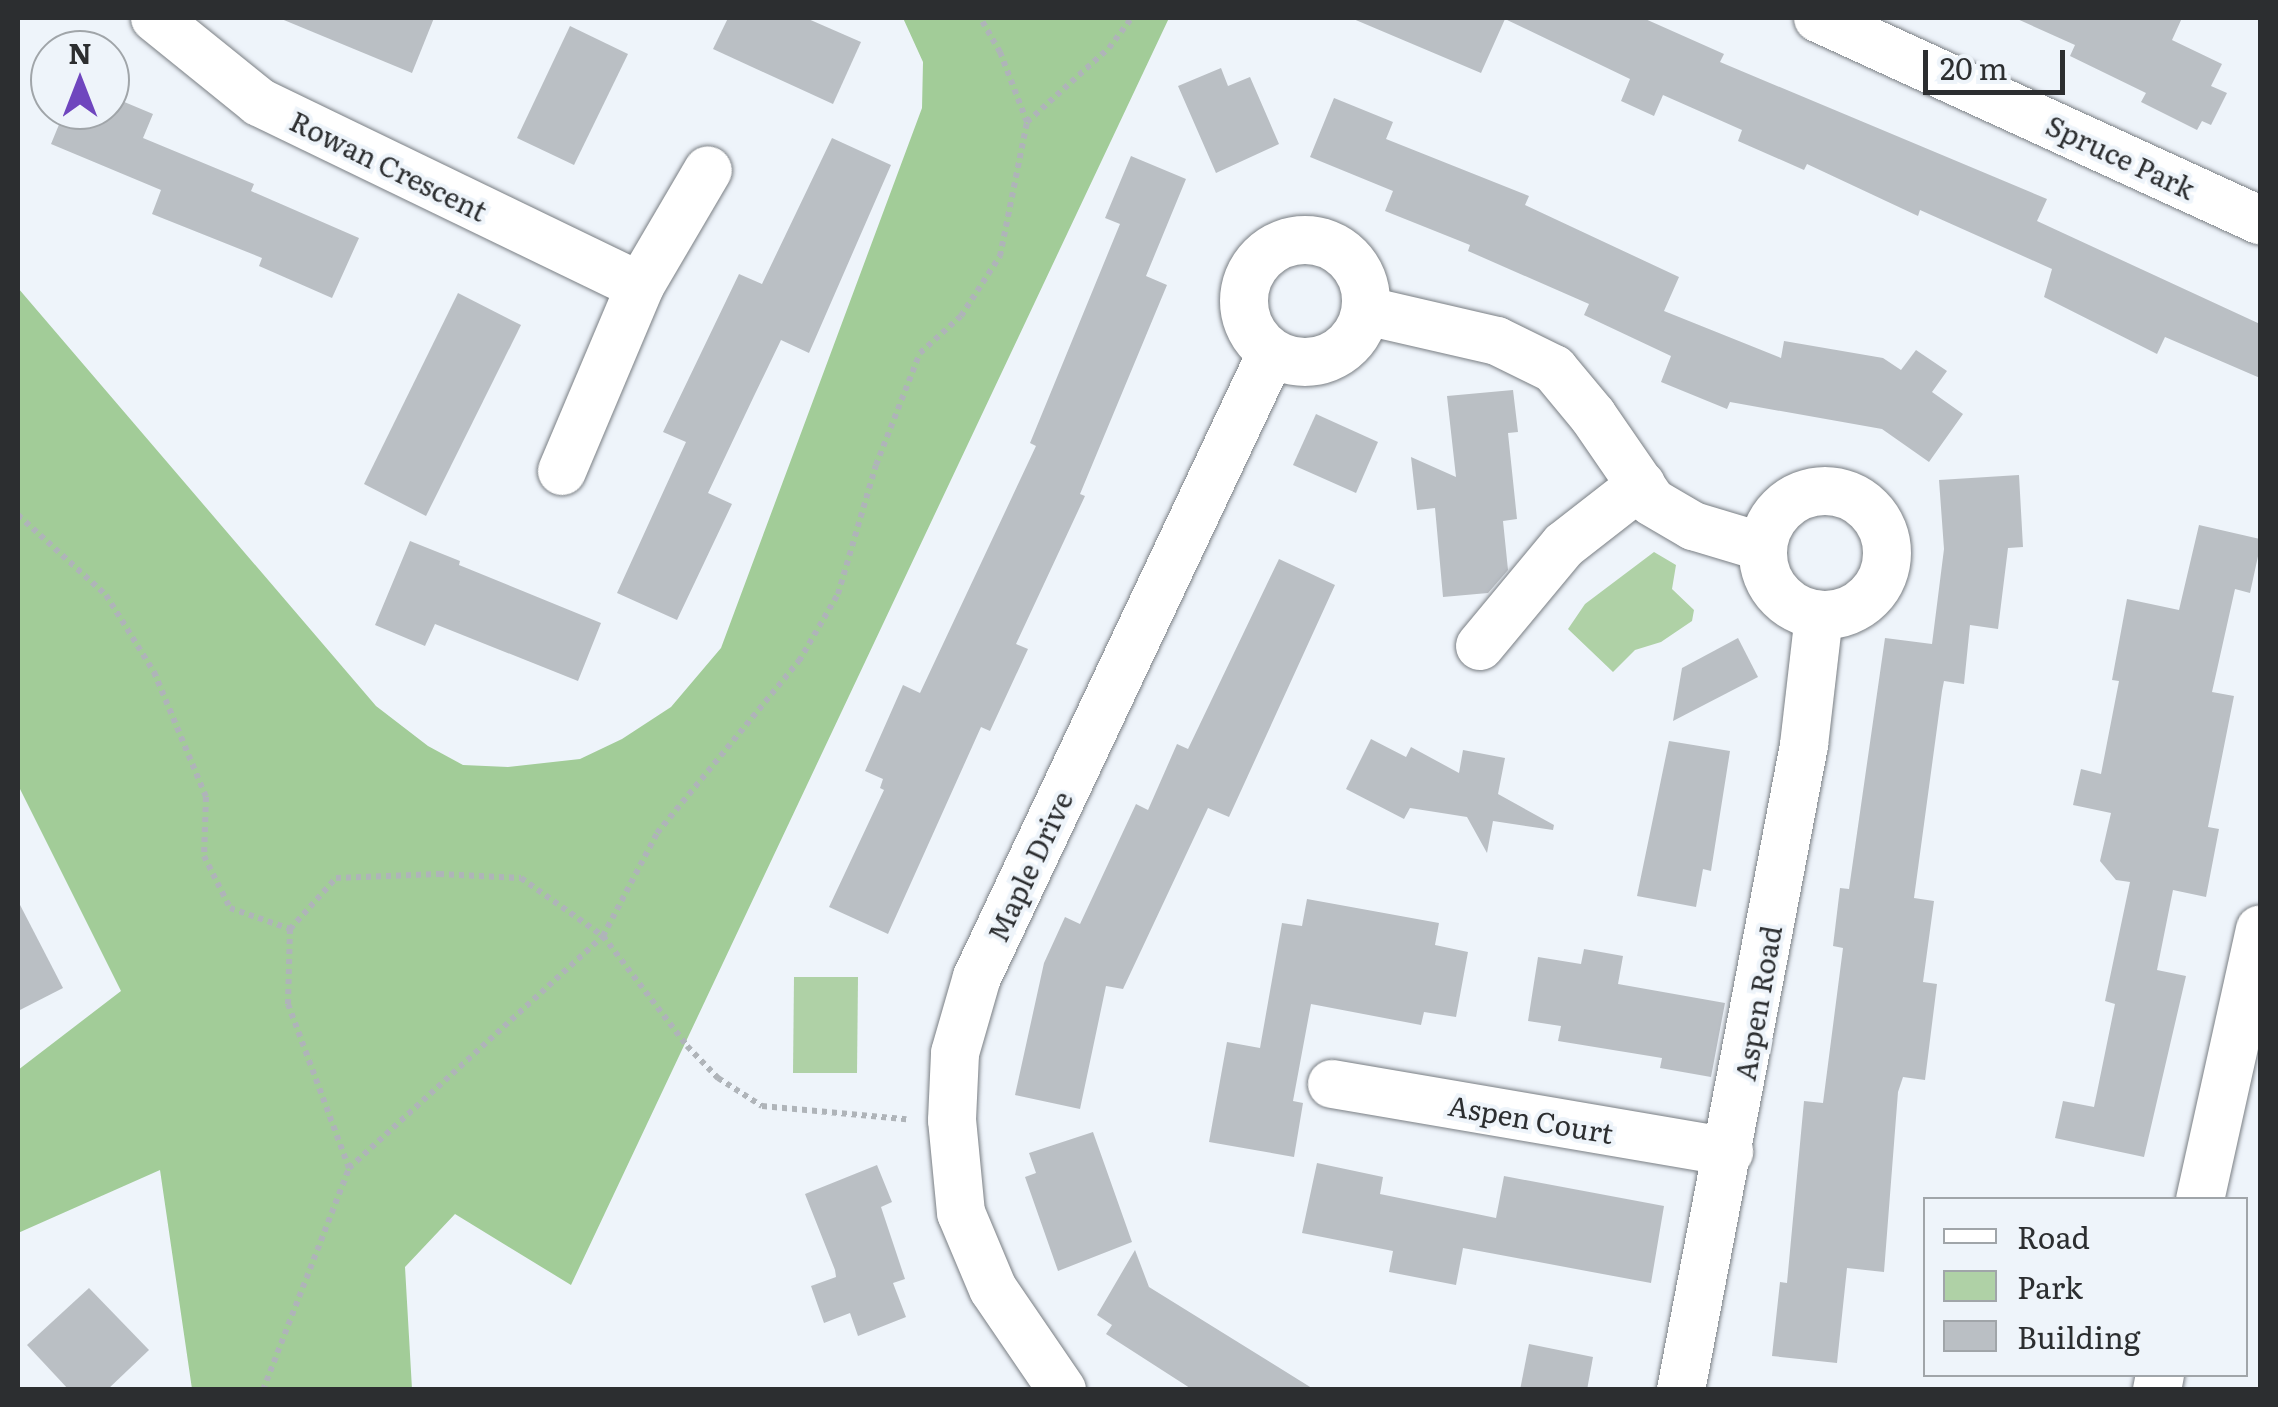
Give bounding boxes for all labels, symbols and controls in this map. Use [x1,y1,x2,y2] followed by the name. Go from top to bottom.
[30,30,130,130] north arrow
[1928,30,2070,92] scale bar
[68,31,92,73] text: N
[1940,45,2008,89] text: 20 m
[285,103,493,227] street label: Rowan Crescent
[2041,107,2201,205] street label: Spruce Park
[980,785,1078,947] street label: Maple Drive
[1727,923,1787,1083] street label: Aspen Road
[1446,1087,1616,1149] street label: Aspen Court
[1923,1197,2248,1377] legend
[2017,1214,2090,1258] text: Road
[2017,1264,2083,1308] text: Park
[2017,1314,2141,1358] text: Building

